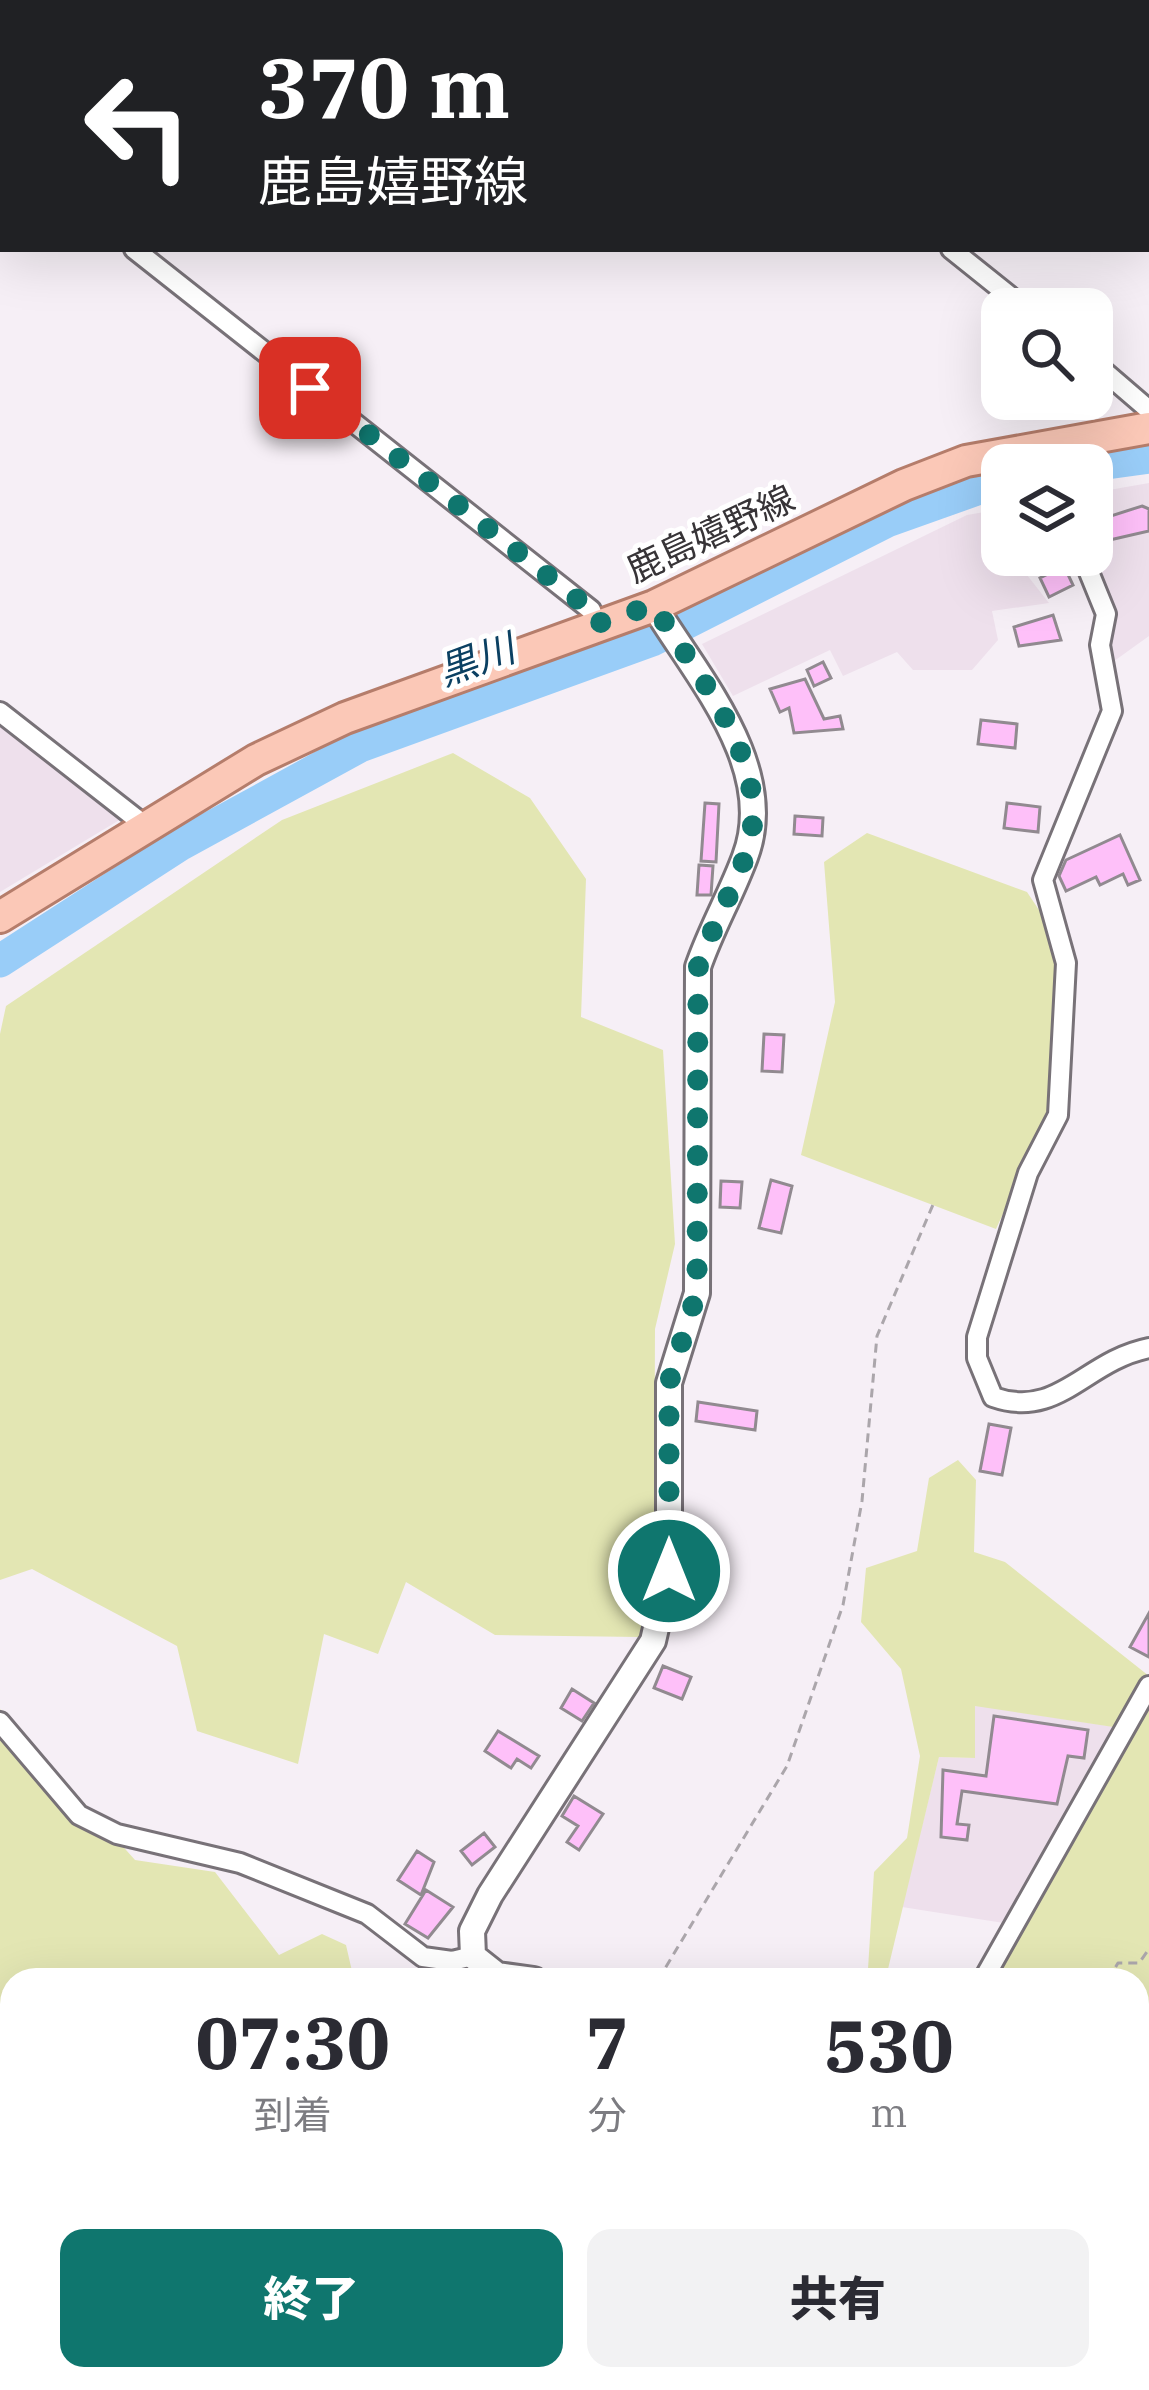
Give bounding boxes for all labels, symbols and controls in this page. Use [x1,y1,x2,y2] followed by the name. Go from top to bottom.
[258,32,510,141] text: 370 m
[60,48,216,204] icon: left
[258,146,528,216] text: 鹿島嬉野線
[981,288,1113,576] map controls
[981,288,1113,420] button: search
[259,337,361,439] pin
[277,355,343,421] icon: arrive
[981,444,1113,576] button: layers
[618,474,802,592] street label: 鹿島嬉野線
[431,620,525,696] water label: 黒川
[606,1508,732,1634] position arrow
[195,1995,390,2089] text: 07:30
[585,1995,629,2089] text: 7
[824,1998,954,2092] text: 530
[870,2087,907,2138] text: m
[254,2089,332,2140] text: 到着
[588,2089,627,2140] text: 分
[60,2229,563,2367] button: 終了
[587,2229,1089,2367] button: 共有

